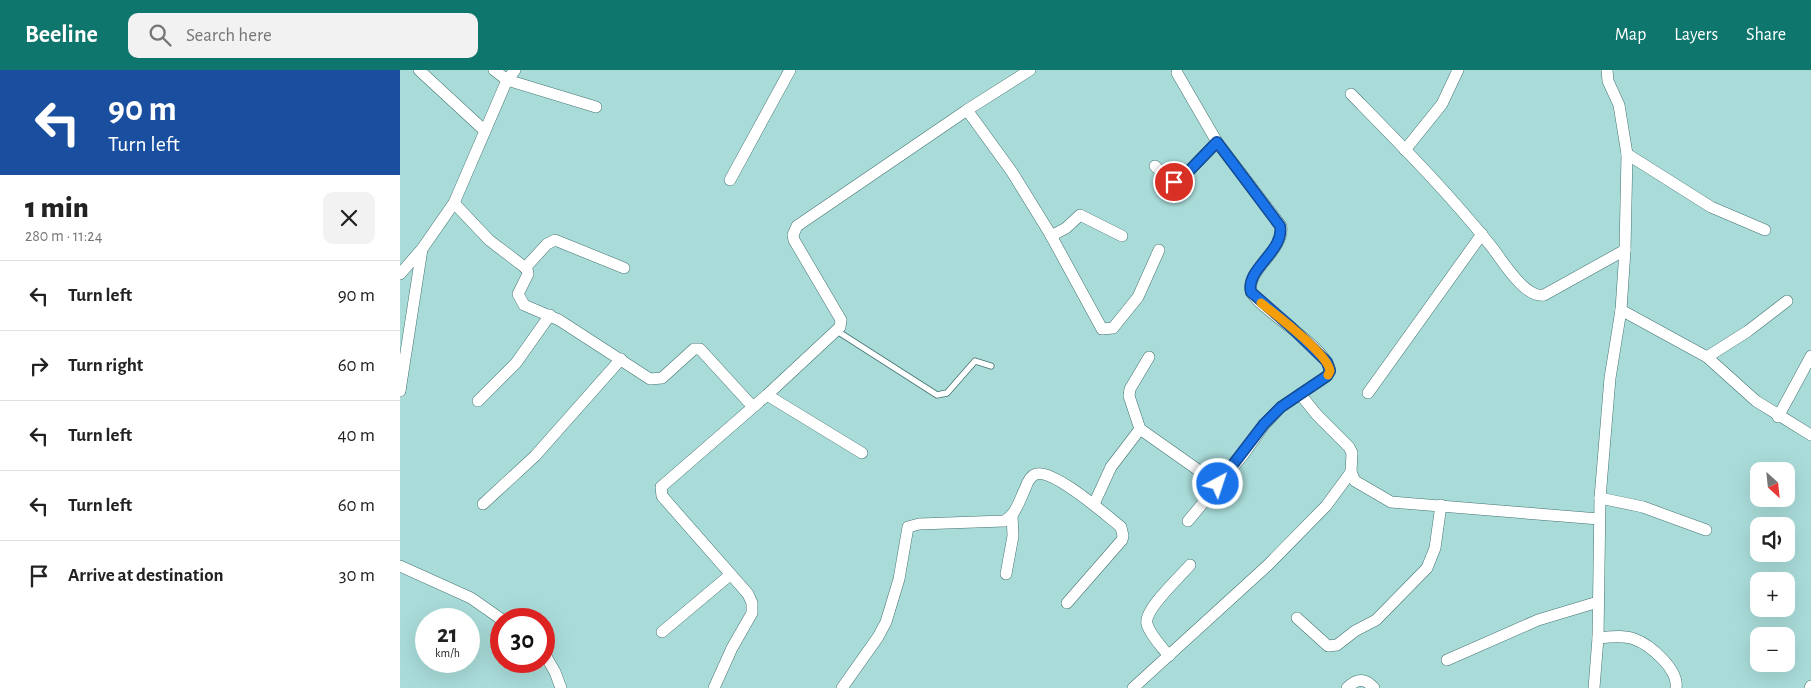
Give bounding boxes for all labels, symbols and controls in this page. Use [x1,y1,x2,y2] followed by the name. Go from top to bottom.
[128,13,478,58] search box
[146,21,174,49] icon: search
[25,23,98,47] text: Beeline
[186,26,272,45] text: Search here
[1615,26,1646,44] text: Map
[1674,26,1718,44] text: Layers
[1746,26,1786,44] text: Share
[25,90,90,155] icon: left
[108,92,177,127] text: 90 m
[108,133,180,155] text: Turn left
[1153,161,1195,203] pin
[1160,168,1188,196] icon: arrive
[323,192,375,244] button: close
[25,193,89,223] text: 1 min
[25,228,102,244] text: 280 m · 11:24
[25,282,53,310] icon: left
[68,286,132,305] text: Turn left
[338,286,375,305] text: 90 m
[25,352,53,380] icon: right
[68,356,143,375] text: Turn right
[338,356,375,375] text: 60 m
[25,422,53,450] icon: left
[68,426,132,445] text: Turn left
[337,426,375,445] text: 40 m
[1191,457,1243,509] position arrow
[1750,462,1795,508] north arrow
[1750,462,1795,672] map controls
[25,492,53,520] icon: left
[68,496,132,515] text: Turn left
[338,496,375,515] text: 60 m
[1750,517,1795,562] button: sound
[25,562,53,590] icon: arrive
[68,566,224,585] text: Arrive at destination
[339,566,375,585] text: 30 m
[1750,572,1795,617] button: +
[490,608,555,673] speed limit sign: 30
[437,622,458,647] text: 21
[1750,627,1795,672] button: −
[435,647,460,659] text: km/h

